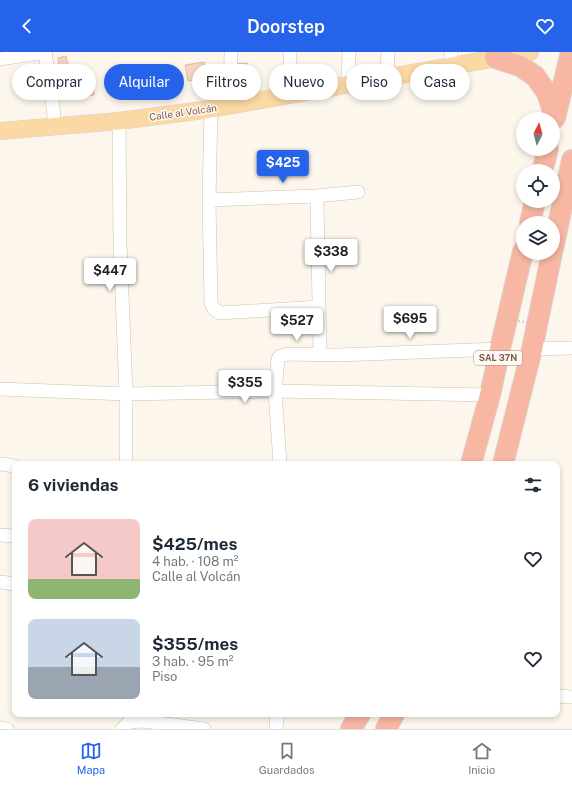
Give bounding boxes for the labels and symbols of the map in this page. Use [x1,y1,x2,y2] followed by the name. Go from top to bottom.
[148,101,218,123] street label: Calle al Volcán
[516,112,560,156] north arrow
[259,150,307,184] pin: $425
[307,239,355,273] pin: $338
[86,258,134,292] pin: $447
[386,306,434,340] pin: $695
[273,308,321,342] pin: $527
[474,351,522,365] road number: SAL 37N
[221,370,269,404] pin: $355

